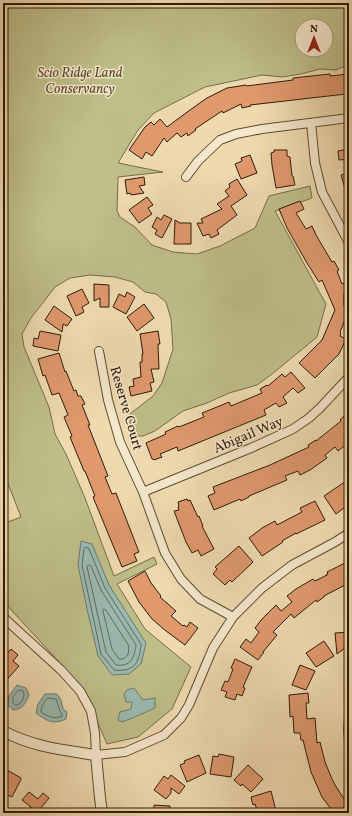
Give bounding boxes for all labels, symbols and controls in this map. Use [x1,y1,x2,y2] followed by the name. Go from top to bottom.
[294,18,334,58] north arrow
[310,22,318,37] text: N
[37,64,123,99] park label: Scio Ridge Land Conservancy
[105,364,147,453] street label: Reserve Court
[211,412,287,459] street label: Abigail Way

